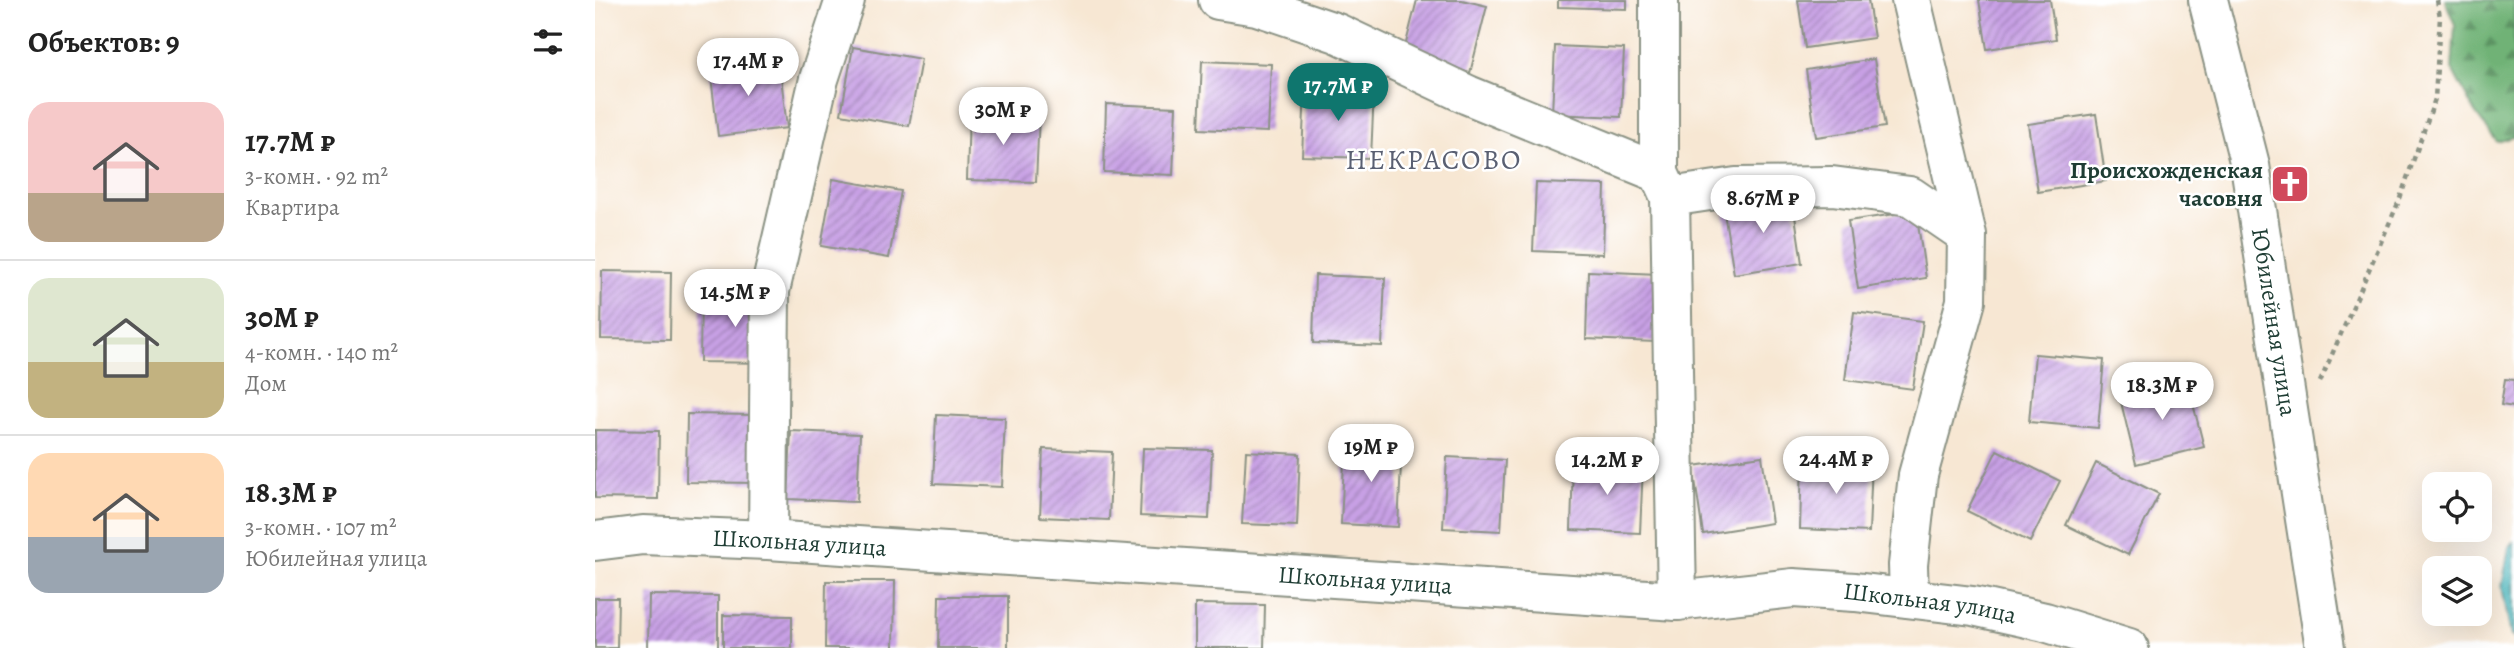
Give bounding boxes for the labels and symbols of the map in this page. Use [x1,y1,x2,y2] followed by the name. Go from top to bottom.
[683,38,813,98] pin: 17.4M ₽
[1273,64,1403,123] pin: 17.7M ₽
[954,88,1052,147] pin: 30M ₽
[1346,141,1523,179] district label: НЕКРАСОВО
[2070,154,2263,214] place label: Происхожденская часовня
[2269,163,2311,205] church icon: Происхожденская часовня
[1698,176,1828,235] pin: 8.67M ₽
[2244,225,2305,418] street label: Юбилейная улица
[670,270,800,329] pin: 14.5M ₽
[2097,362,2227,422] pin: 18.3M ₽
[1322,424,1420,484] pin: 19M ₽
[1771,436,1901,496] pin: 24.4M ₽
[1542,438,1672,497] pin: 14.2M ₽
[712,522,888,564] street label: Школьная улица
[1277,558,1453,602] street label: Школьная улица
[1842,575,2020,631] street label: Школьная улица

